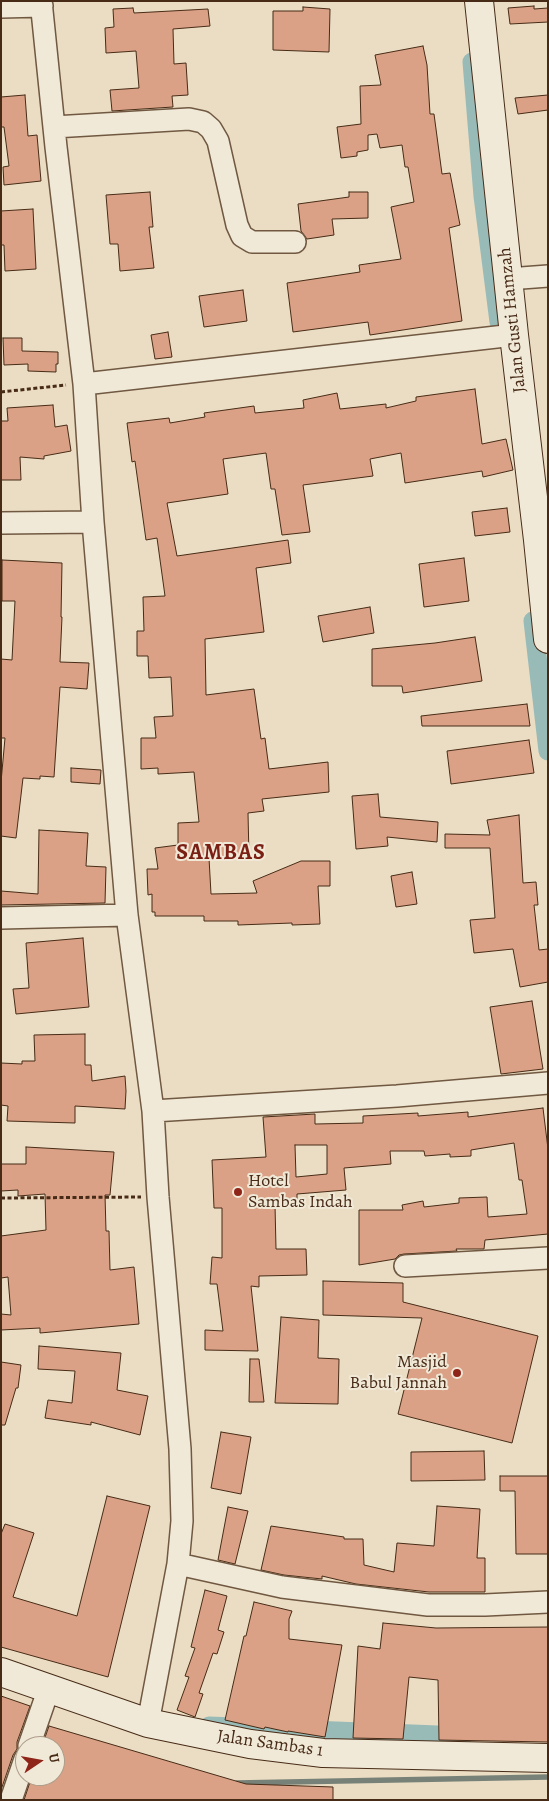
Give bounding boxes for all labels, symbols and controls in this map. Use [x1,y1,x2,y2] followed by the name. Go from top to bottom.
[495,246,531,394] street label: Jalan Gusti Hamzah
[175,841,267,867] district label: SAMBAS
[248,1171,353,1214] place label: Hotel Sambas Indah
[232,1186,244,1198] marker: Hotel Sambas Indah
[350,1352,447,1395] place label: Masjid Babul Jannah
[451,1367,463,1379] marker: Masjid Babul Jannah
[216,1726,324,1762] street label: Jalan Sambas 1
[15,1736,65,1786] north arrow
[44,1752,64,1764] text: U

